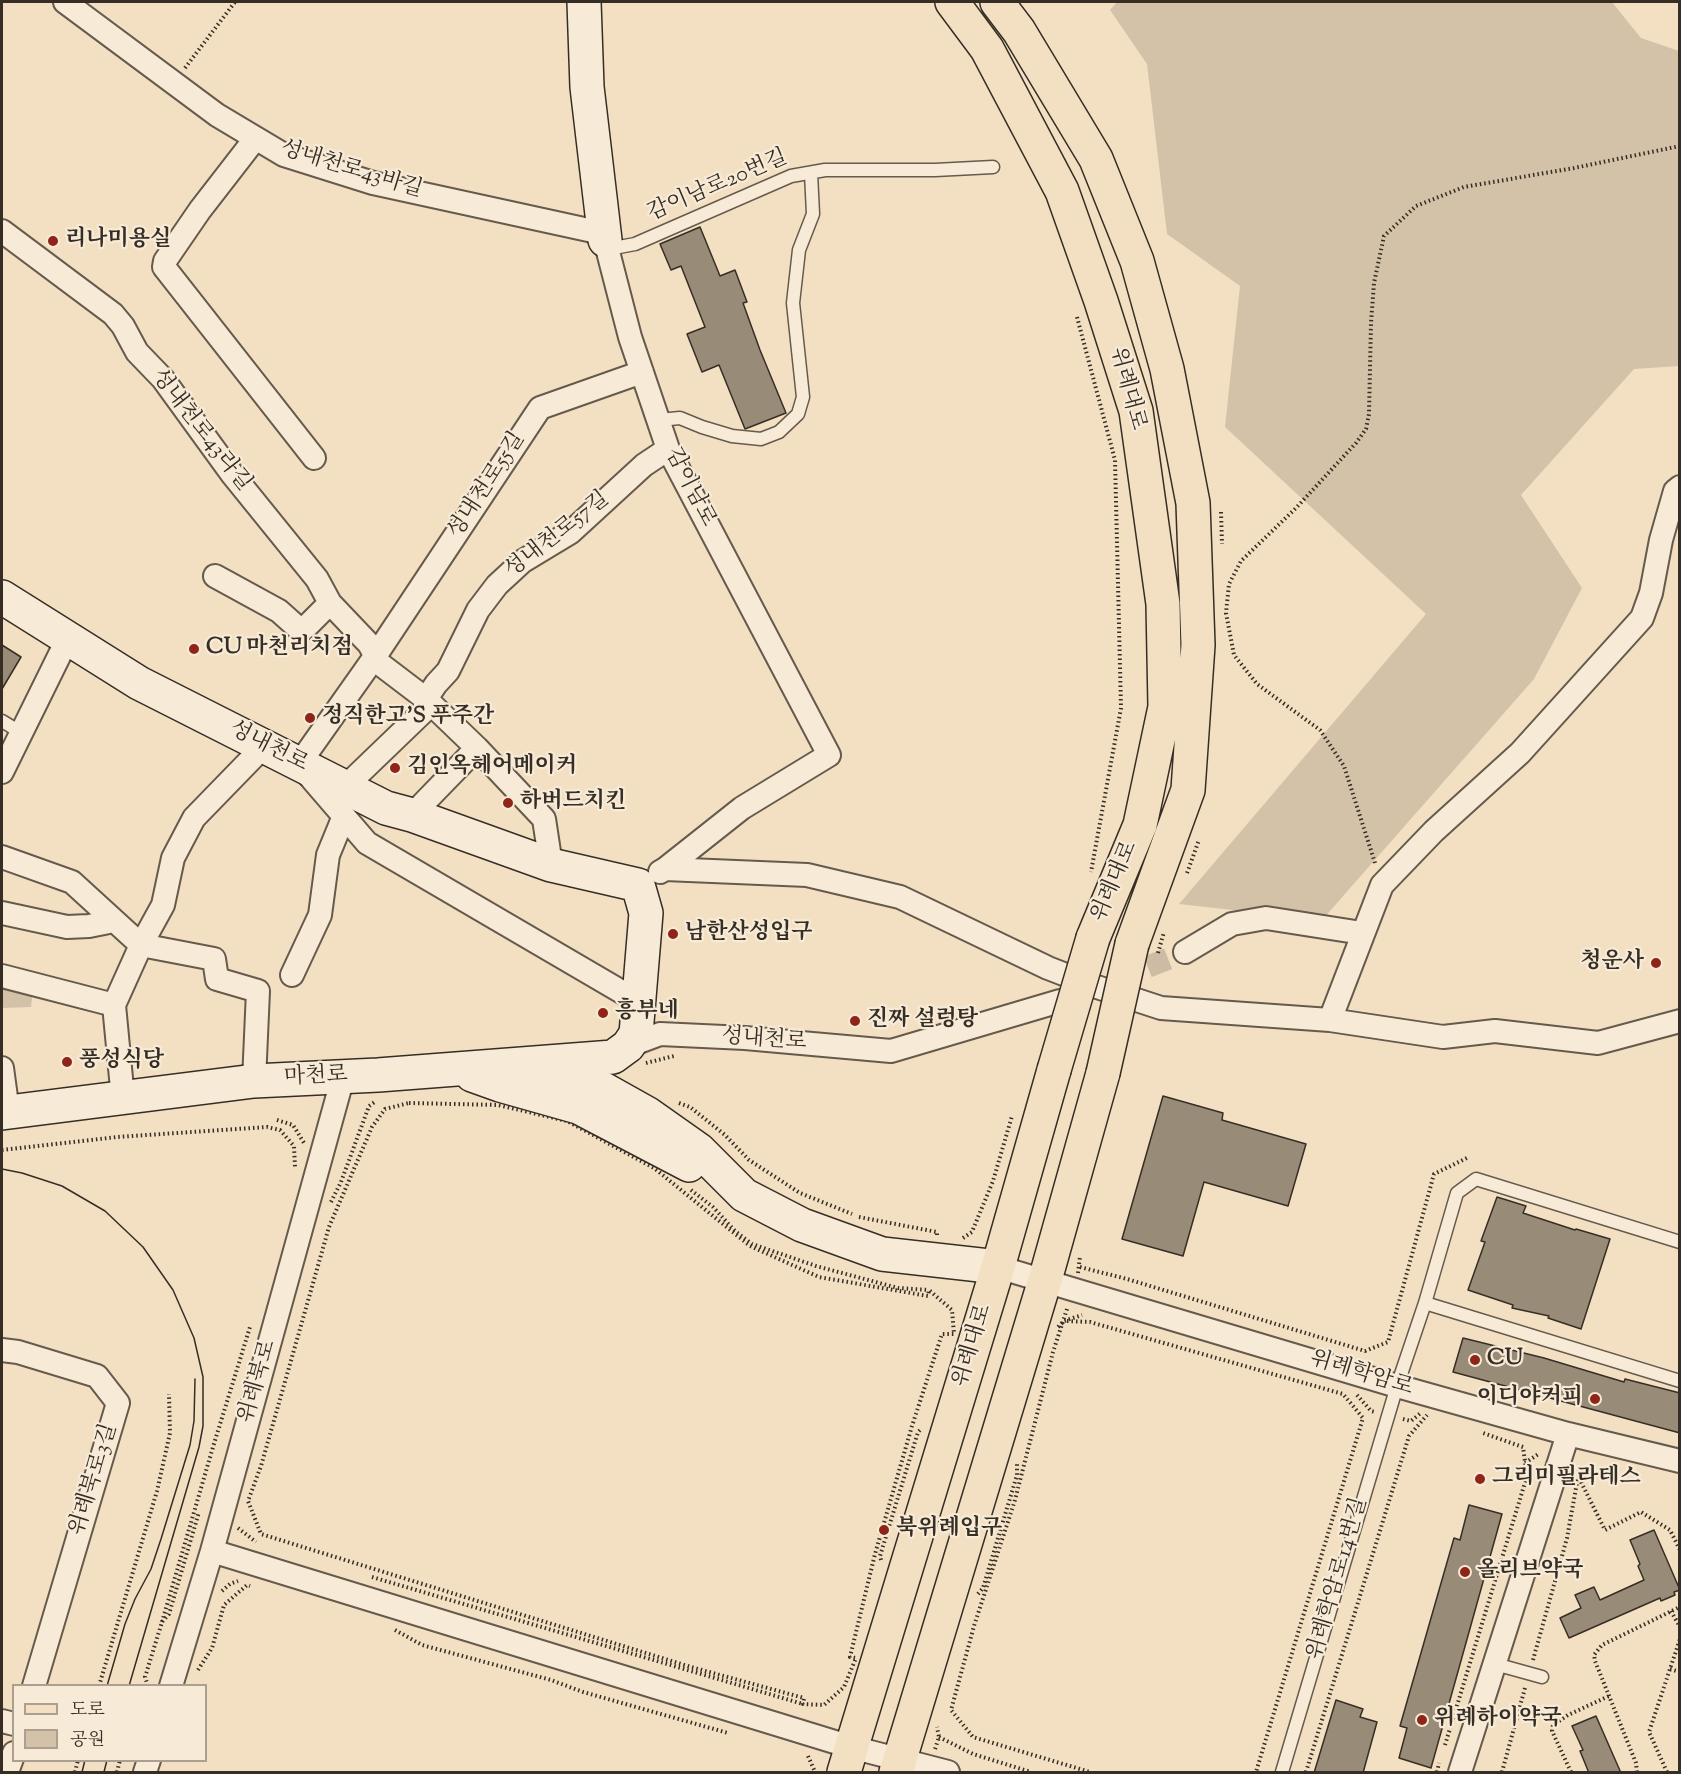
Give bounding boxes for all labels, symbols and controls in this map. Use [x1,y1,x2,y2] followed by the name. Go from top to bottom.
[277,137,425,205] street label: 성내천로43바길
[644,146,792,228] street label: 감이남로20번길
[65,228,171,254] place label: 리나미용실
[46,234,60,248] marker: 리나미용실
[1102,345,1150,433] street label: 위례대로
[144,365,256,497] street label: 성내천로43라길
[444,428,532,544] street label: 성내천로55길
[658,444,720,532] street label: 감이남로
[501,487,615,585] street label: 성내천로57길
[206,636,353,662] place label: CU 마천리치점
[187,642,201,656] marker: CU 마천리치점
[322,705,494,731] place label: 정직한고'S 푸주간
[303,711,317,725] marker: 정직한고'S 푸주간
[224,717,312,779] street label: 성내천로
[407,755,577,781] place label: 김인옥헤어메이커
[388,761,402,775] marker: 김인옥헤어메이커
[520,790,626,816] place label: 하버드치킨
[501,796,515,810] marker: 하버드치킨
[1087,838,1145,926] street label: 위례대로
[685,921,813,947] place label: 남한산성입구
[666,927,680,941] marker: 남한산성입구
[1580,950,1644,976] place label: 청운사
[1649,956,1663,970] marker: 청운사
[615,1000,679,1026] place label: 흥부네
[596,1006,610,1020] marker: 흥부네
[867,1008,978,1034] place label: 진짜 설렁탕
[848,1014,862,1028] marker: 진짜 설렁탕
[721,1025,807,1057] street label: 성내천로
[79,1049,164,1075] place label: 풍성식당
[60,1055,74,1069] marker: 풍성식당
[283,1063,349,1093] street label: 마천로
[949,1301,999,1391] street label: 위례대로
[235,1338,283,1426] street label: 위례북로
[1306,1347,1416,1403] street label: 위례학암로
[1487,1347,1523,1373] place label: CU
[1468,1353,1482,1367] marker: CU
[1477,1386,1583,1412] place label: 이디야커피
[1588,1392,1602,1406] marker: 이디야커피
[66,1421,124,1539] street label: 위례북로3길
[1492,1466,1641,1492] place label: 그리미필라테스
[1473,1472,1487,1486] marker: 그리미필라테스
[1303,1495,1375,1663] street label: 위례학암로14번길
[896,1517,1002,1543] place label: 북위례입구
[877,1523,891,1537] marker: 북위례입구
[1477,1559,1583,1585] place label: 올리브약국
[1458,1565,1472,1579] marker: 올리브약국
[12,1684,207,1762] legend
[70,1698,105,1724] text: 도로
[1434,1707,1562,1733] place label: 위례하이약국
[1415,1713,1429,1727] marker: 위례하이약국
[70,1728,105,1754] text: 공원

